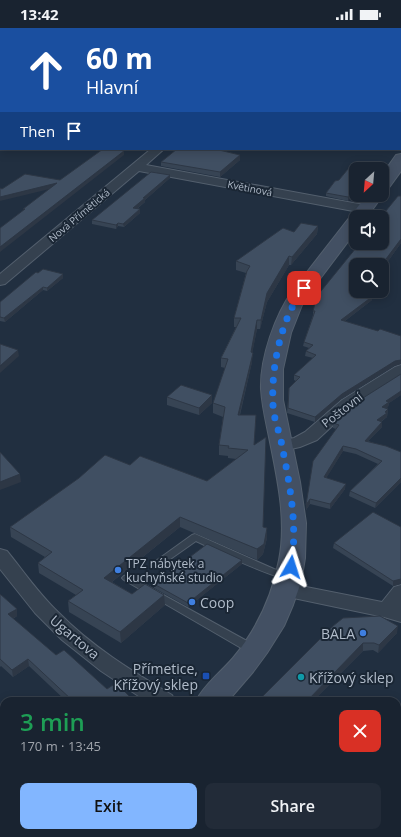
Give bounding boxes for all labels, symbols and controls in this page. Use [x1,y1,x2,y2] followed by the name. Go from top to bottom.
[20,4,59,24] text: 13:42
[86,39,153,77] text: 60 m
[20,44,72,96] icon: ahead
[86,75,138,99] text: Hlavní
[63,120,85,142] icon: arrive
[20,121,55,141] text: Then
[349,162,389,202] north arrow
[349,162,389,298] map controls
[226,177,274,199] street label: Květinová
[45,185,113,245] street label: Nová Přímětická
[349,210,389,250] button: sound
[349,258,389,298] button: search
[287,271,321,305] pin
[293,277,315,299] icon: arrive
[318,388,367,431] street label: Poštovní
[270,546,312,588] position arrow
[126,555,223,586] place label: TPZ nábytek a kuchyňské studio
[113,565,123,575] marker: TPZ nábytek a kuchyňské studio
[200,593,234,612] place label: Coop
[187,597,197,607] marker: Coop
[46,611,104,663] street label: Ugartova
[321,624,355,643] place label: BALA
[358,628,368,638] marker: BALA
[114,659,198,694] place label: Přímetice, Křížový sklep
[309,668,393,687] place label: Křížový sklep
[201,671,211,681] marker: Přímetice, Křížový sklep
[296,672,306,682] marker: Křížový sklep
[20,705,85,738] text: 3 min
[339,710,381,752] button: close
[20,737,101,755] text: 170 m · 13:45
[20,783,197,829] button: Exit
[205,783,381,829] button: Share

